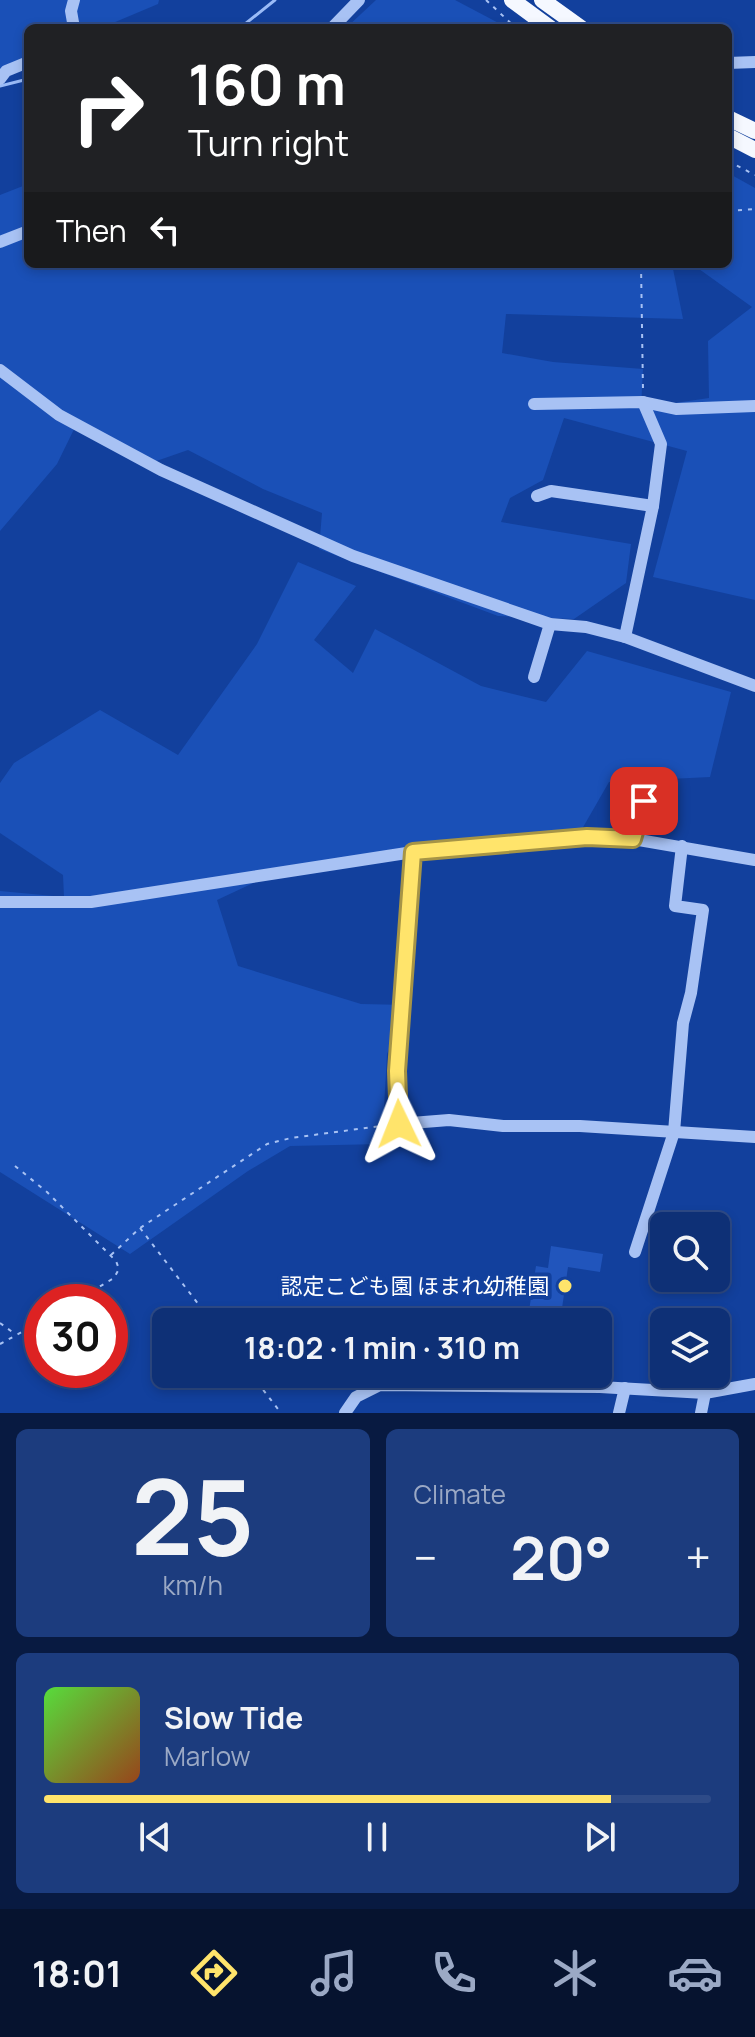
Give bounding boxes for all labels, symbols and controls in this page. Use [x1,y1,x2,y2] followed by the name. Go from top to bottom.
[188,45,346,122] text: 160 m
[56,56,160,160] icon: right
[188,118,349,167] text: Turn right
[143,208,187,252] icon: left
[56,210,127,251] text: Then
[610,767,678,835] pin
[622,779,666,823] icon: arrive
[357,1082,441,1166] position arrow
[650,1212,730,1388] map controls
[650,1212,730,1292] button: search
[281,1271,549,1301] place label: 認定こども園 ほまれ幼稚園
[556,1277,574,1295] marker: 認定こども園 ほまれ幼稚園
[24,1284,128,1388] speed limit sign: 30
[650,1308,730,1388] button: layers
[244,1327,520,1368] text: 18:02 · 1 min · 310 m
[131,1444,254,1586] text: 25
[414,1476,506,1512] text: Climate
[510,1516,613,1598] text: 20°
[414,1527,437,1587] text: −
[686,1527,711,1587] text: +
[163,1567,223,1603] text: km/h
[164,1697,303,1738] text: Slow Tide
[164,1738,251,1774] text: Marlow
[133,1815,177,1859] icon: previous
[355,1815,399,1859] icon: pause
[578,1815,622,1859] icon: next
[186,1945,242,2001] icon: directions
[306,1945,362,2001] icon: music
[426,1945,482,2001] icon: phone
[547,1945,603,2001] icon: climate
[667,1945,723,2001] icon: car
[32,1949,122,1998] text: 18:01

